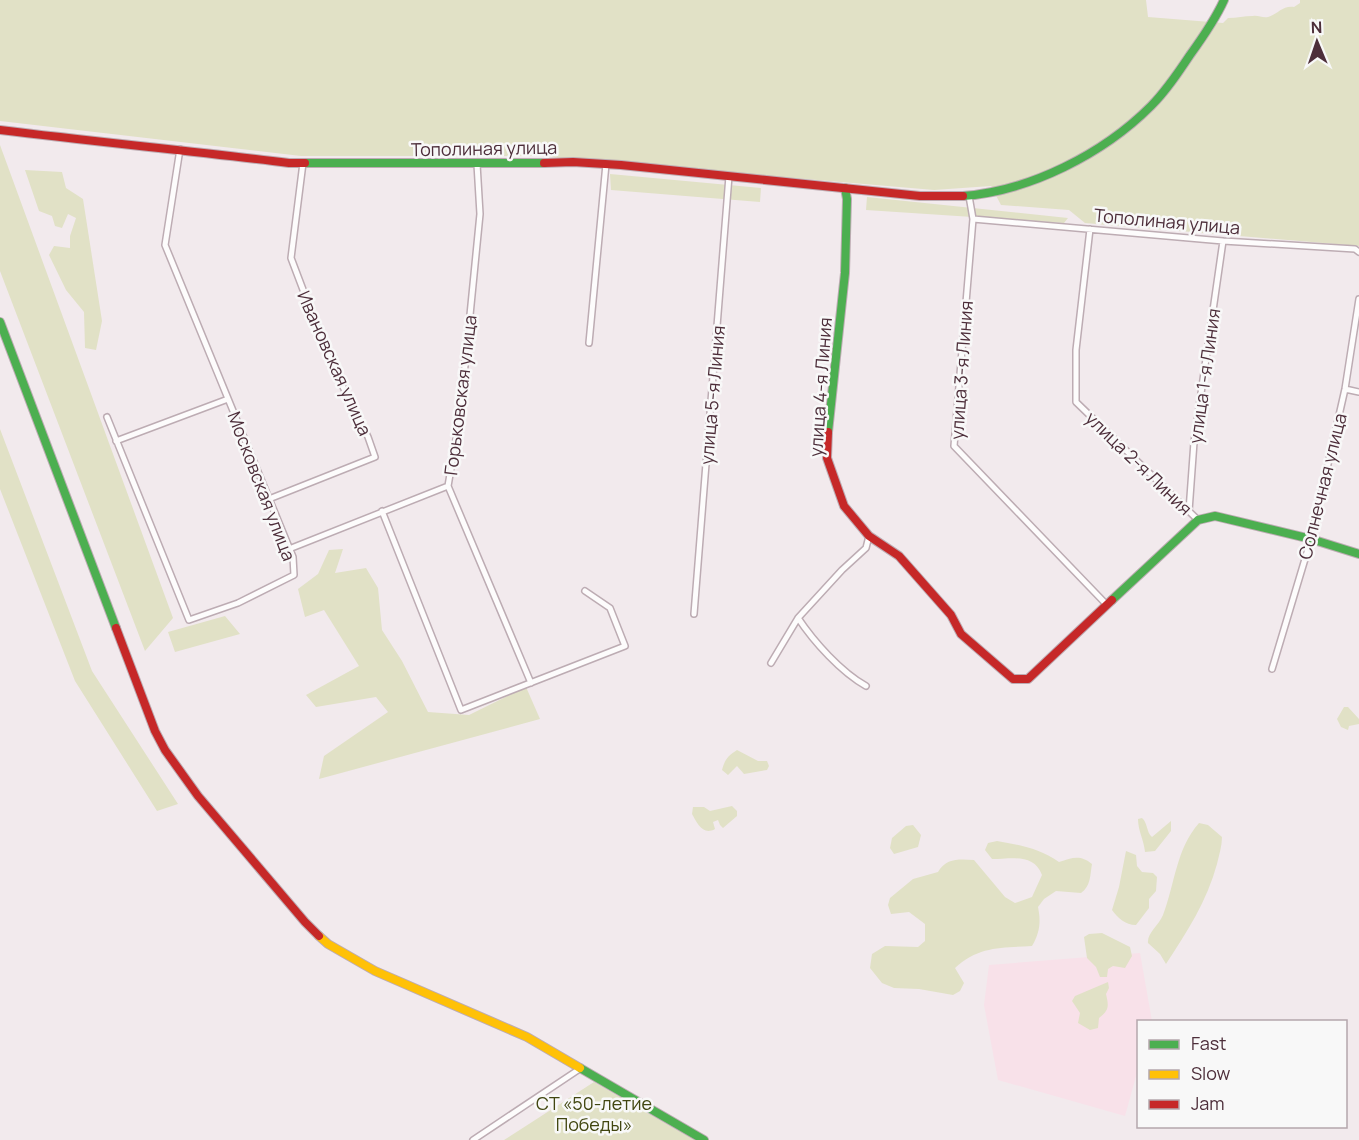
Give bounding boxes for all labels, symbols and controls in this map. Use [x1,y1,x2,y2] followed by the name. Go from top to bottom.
[1287,12,1347,72] north arrow
[1310,16,1323,38] text: N
[411,135,557,161] street label: Тополиная улица
[1093,203,1241,239] street label: Тополиная улица
[292,287,378,439] street label: Ивановская улица
[944,300,978,440] street label: улица 3-я Линия
[1183,307,1225,445] street label: улица 1-я Линия
[438,313,482,477] street label: Горьковская улица
[803,316,837,458] street label: улица 4-я Линия
[694,324,730,466] street label: улица 5-я Линия
[1080,406,1198,520] street label: улица 2-я Линия
[222,408,302,564] street label: Московская улица
[1292,410,1352,562] street label: Солнечная улица
[1137,1020,1347,1128] legend
[1191,1031,1226,1055] text: Fast
[1191,1061,1231,1085] text: Slow
[536,1091,652,1136] park label: СТ «50-летие Победы»
[1191,1091,1225,1115] text: Jam

